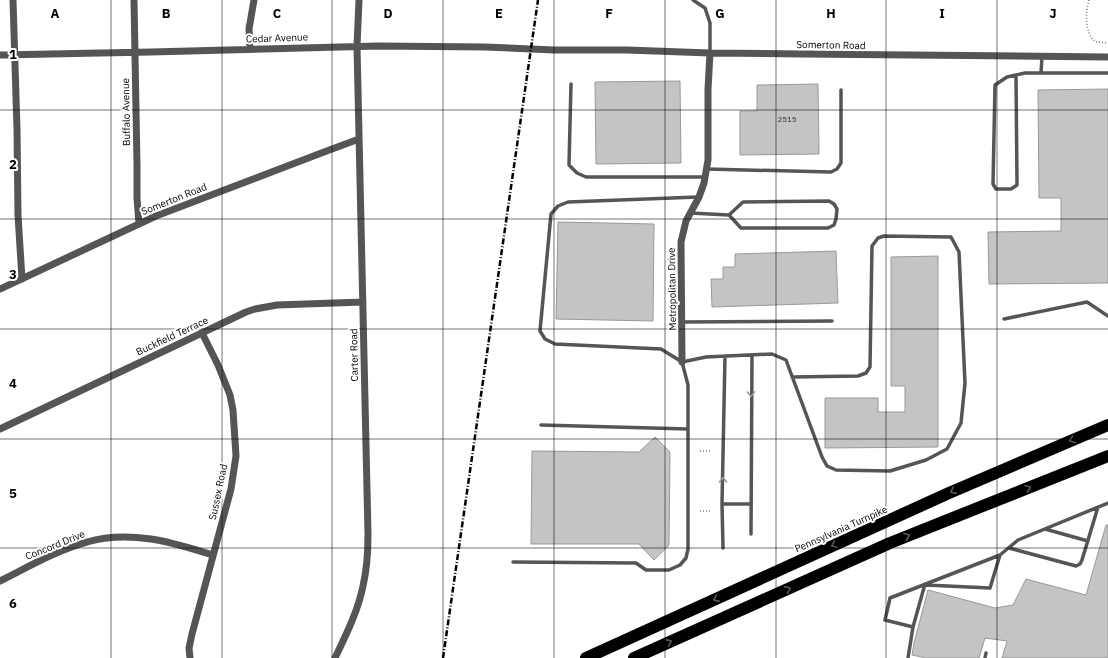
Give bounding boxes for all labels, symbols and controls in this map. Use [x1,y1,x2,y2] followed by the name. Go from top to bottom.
[51,5,60,22] text: A
[162,5,171,22] text: B
[273,5,282,22] text: C
[383,5,393,22] text: D
[495,5,503,22] text: E
[605,5,613,22] text: F
[715,5,725,22] text: G
[826,5,836,22] text: H
[939,5,945,22] text: I
[1049,5,1057,22] text: J
[246,30,309,46] street label: Cedar Avenue
[796,38,866,52] street label: Somerton Road
[9,46,17,63] text: 1
[119,77,133,146] street label: Buffalo Avenue
[777,114,797,124] house number: 2515
[9,156,17,173] text: 2
[139,180,209,218] street label: Somerton Road
[665,247,679,331] street label: Metropolitan Drive
[9,266,17,283] text: 3
[134,313,211,358] street label: Buckfield Terrace
[347,328,361,382] street label: Carter Road
[9,375,17,392] text: 4
[747,391,755,397] one-way arrow
[1069,435,1077,443] one-way arrow
[206,463,230,521] street label: Sussex Road
[719,477,727,483] one-way arrow
[9,485,17,502] text: 5
[1024,485,1031,493] one-way arrow
[949,486,957,494] one-way arrow
[793,502,890,555] street label: Pennsylvania Turnpike
[23,527,87,563] street label: Concord Drive
[904,533,911,541] one-way arrow
[831,540,839,548] one-way arrow
[784,586,791,594] one-way arrow
[713,594,720,602] one-way arrow
[9,595,17,612] text: 6
[665,639,673,647] one-way arrow

